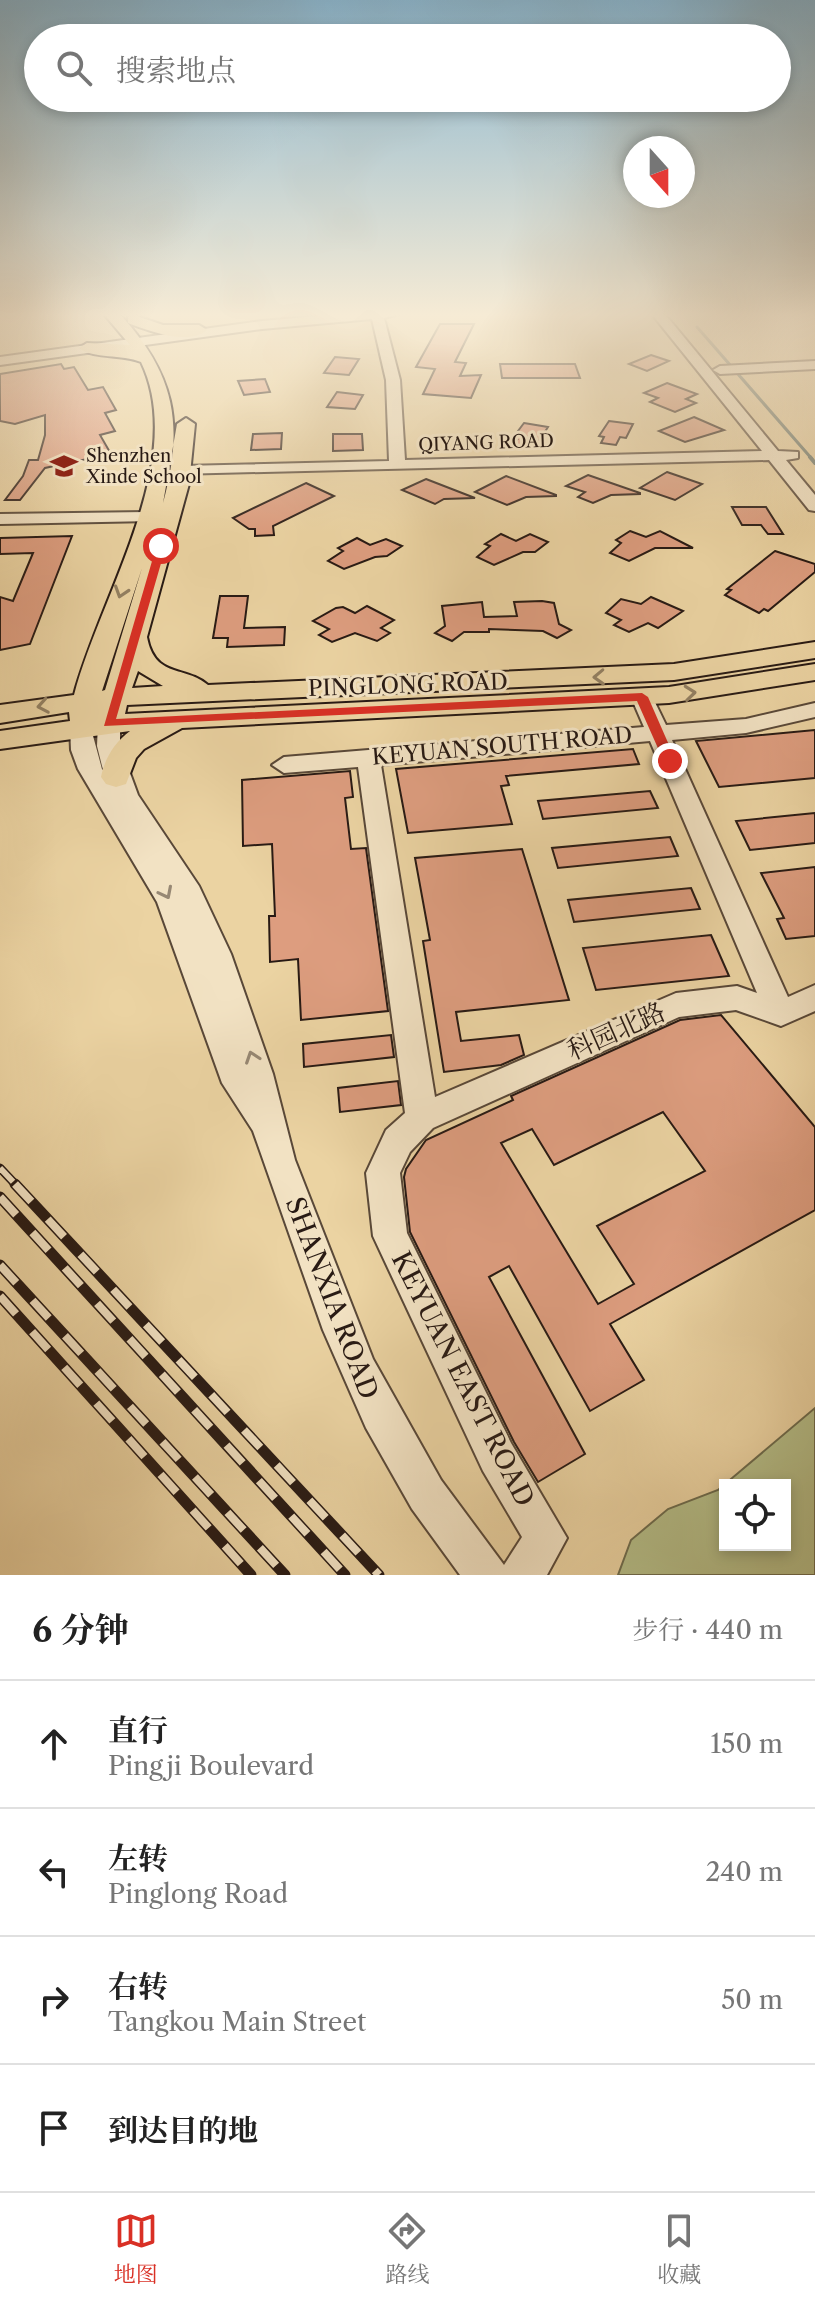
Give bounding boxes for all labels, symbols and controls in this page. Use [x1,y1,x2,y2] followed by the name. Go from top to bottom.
[24,24,791,112] search box
[52,46,96,90] icon: search
[116,52,236,89] text: 搜索地点
[623,136,695,208] north arrow
[418,430,554,456] street label: QIYANG ROAD
[85,445,202,488] place label: Shenzhen Xinde School
[49,451,79,481] school or university icon: Shenzhen Xinde School
[143,528,179,564] route start
[114,584,130,598] one-way arrow
[308,668,508,702] street label: PINGLONG ROAD
[592,668,605,685] one-way arrow
[684,684,697,701] one-way arrow
[36,696,49,713] one-way arrow
[371,721,633,771] street label: KEYUAN SOUTH ROAD
[652,743,688,779] route end
[157,885,172,899] one-way arrow
[562,995,670,1067] street label: 科园北路
[245,1050,262,1064] one-way arrow
[279,1192,385,1404] street label: SHANXIA ROAD
[385,1246,541,1512] street label: KEYUAN EAST ROAD
[719,1479,791,1551] map controls
[719,1479,791,1551] button: locate
[32,1609,129,1651] text: 6 分钟
[632,1614,783,1646] text: 步行 · 440 m
[108,1712,168,1749] text: 直行
[32,1722,76,1766] icon: ahead
[710,1728,783,1760] text: 150 m
[108,1750,314,1782] text: Pingji Boulevard
[108,1840,168,1877] text: 左转
[32,1850,76,1894] icon: left
[705,1856,783,1888] text: 240 m
[108,1878,288,1910] text: Pinglong Road
[108,1968,168,2005] text: 右转
[32,1978,76,2022] icon: right
[721,1984,783,2016] text: 50 m
[108,2006,366,2038] text: Tangkou Main Street
[32,2106,76,2150] icon: arrive
[108,2112,258,2149] text: 到达目的地
[114,2209,158,2288] tab: 地图
[385,2209,429,2288] tab: 路线
[657,2209,701,2288] tab: 收藏

